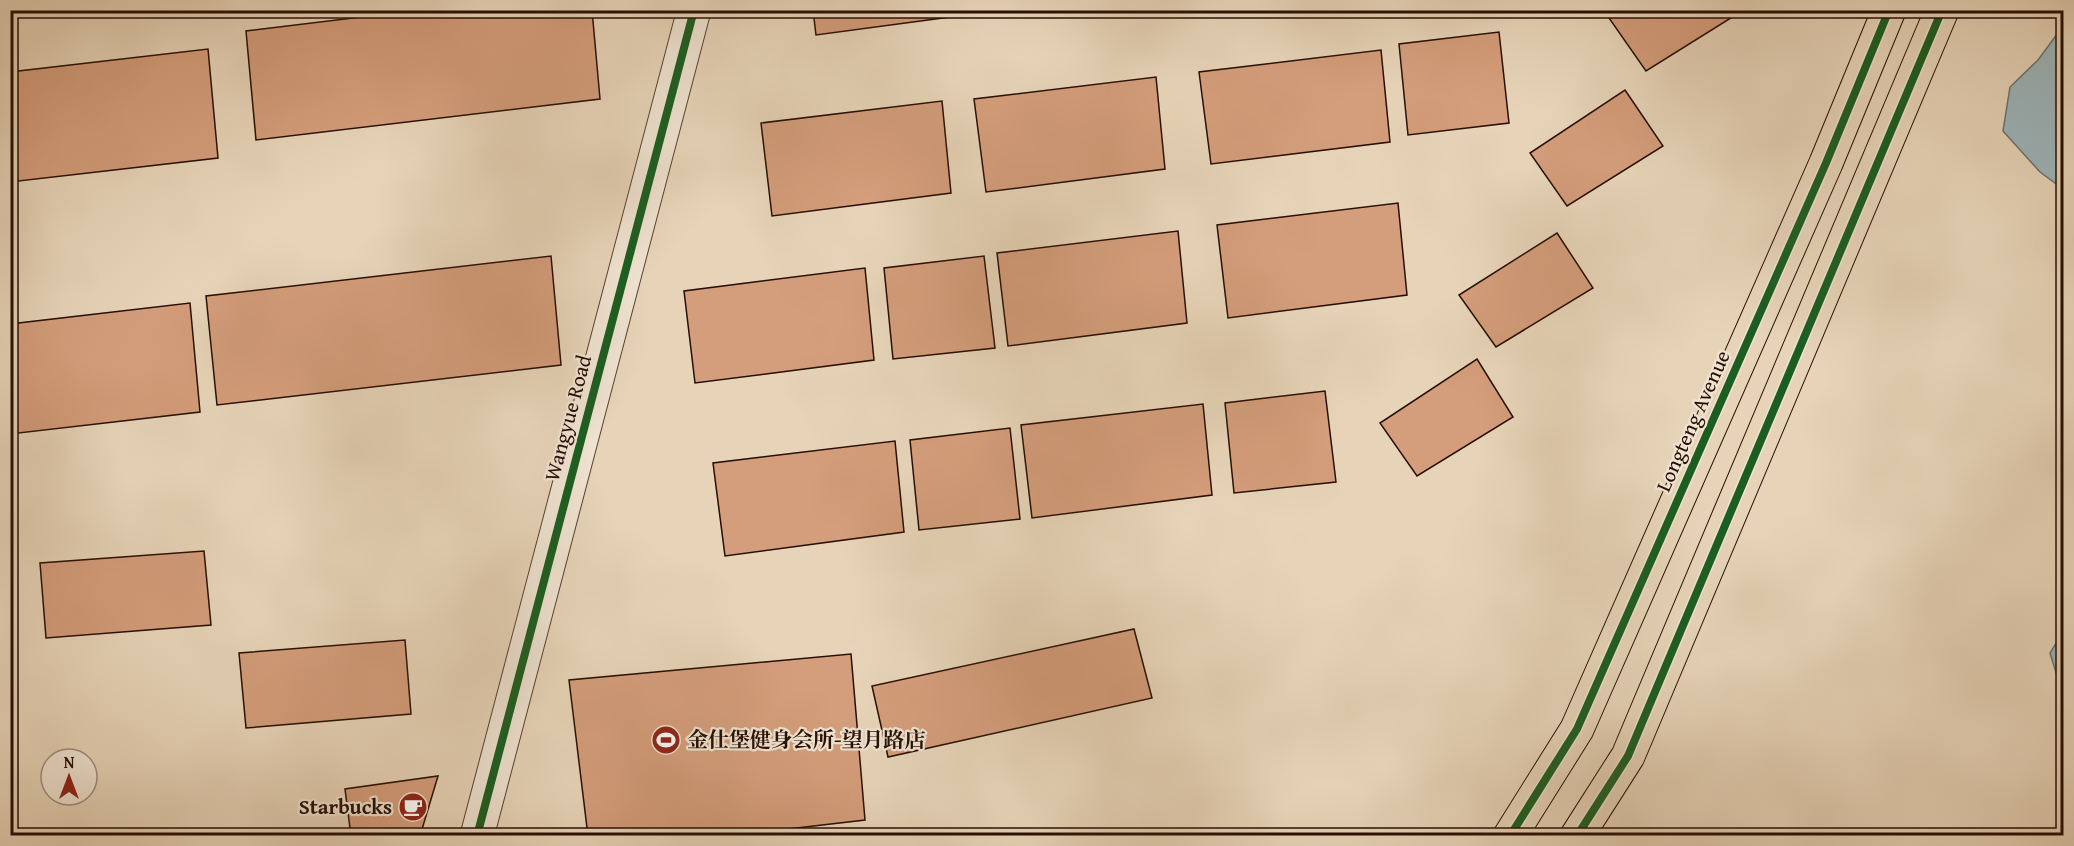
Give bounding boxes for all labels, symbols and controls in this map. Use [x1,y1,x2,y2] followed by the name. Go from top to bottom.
[1647,345,1738,496] street label: Longteng Avenue
[536,351,599,484] street label: Wangyue Road
[650,724,682,756] sports icon: 金仕堡健身会所-望月路店
[687,724,926,755] place label: 金仕堡健身会所-望月路店
[39,747,99,807] north arrow
[64,750,75,774] text: N
[299,791,392,822] place label: Starbucks
[397,791,429,823] cafe icon: Starbucks

